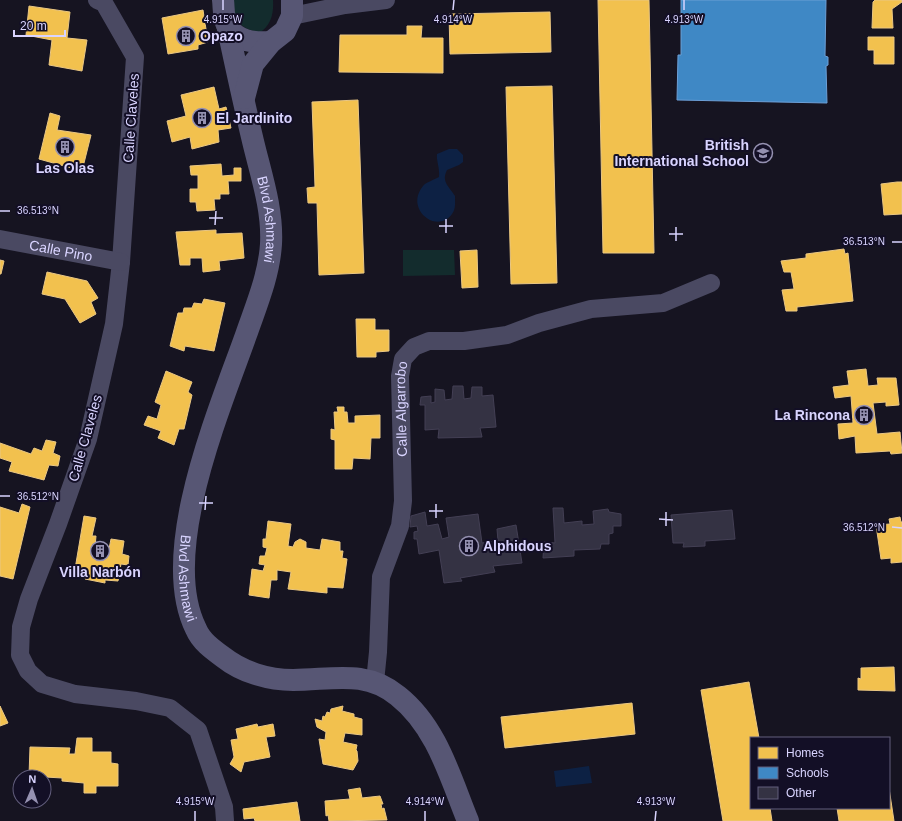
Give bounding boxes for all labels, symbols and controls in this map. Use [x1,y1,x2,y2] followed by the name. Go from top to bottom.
[14,12,65,38] scale bar
[204,14,243,25] text: 4.915°W
[434,14,473,25] text: 4.914°W
[665,14,704,25] text: 4.913°W
[20,19,47,33] text: 20 m
[175,25,197,47] building icon: Opazo
[200,28,243,44] place label: Opazo
[120,73,142,163] street label: Calle Claveles
[191,107,213,129] building icon: El Jardinito
[216,110,292,126] place label: El Jardinito
[54,136,76,158] building icon: Las Olas
[614,137,749,169] place label: British International School
[752,142,774,164] school or university icon: British International School
[36,160,94,176] place label: Las Olas
[254,174,279,264] street label: Blvd Ashmawi
[17,205,59,216] text: 36.513°N
[843,236,885,247] text: 36.513°N
[28,237,94,264] street label: Calle Pino
[392,360,411,457] street label: Calle Algarrobo
[65,393,105,483] street label: Calle Claveles
[853,404,875,426] building icon: La Rincona
[775,407,850,423] place label: La Rincona
[17,491,59,502] text: 36.512°N
[843,522,885,533] text: 36.512°N
[176,534,200,624] street label: Blvd Ashmawi
[458,535,480,557] building icon: Alphidous
[483,538,552,554] place label: Alphidous
[89,540,111,562] building icon: Villa Narbón
[59,564,141,580] place label: Villa Narbón
[750,737,890,809] legend
[786,746,824,760] text: Homes
[786,766,829,780] text: Schools
[12,769,52,809] north arrow
[28,773,37,785] text: N
[786,786,816,800] text: Other
[176,796,215,807] text: 4.915°W
[406,796,445,807] text: 4.914°W
[637,796,676,807] text: 4.913°W

